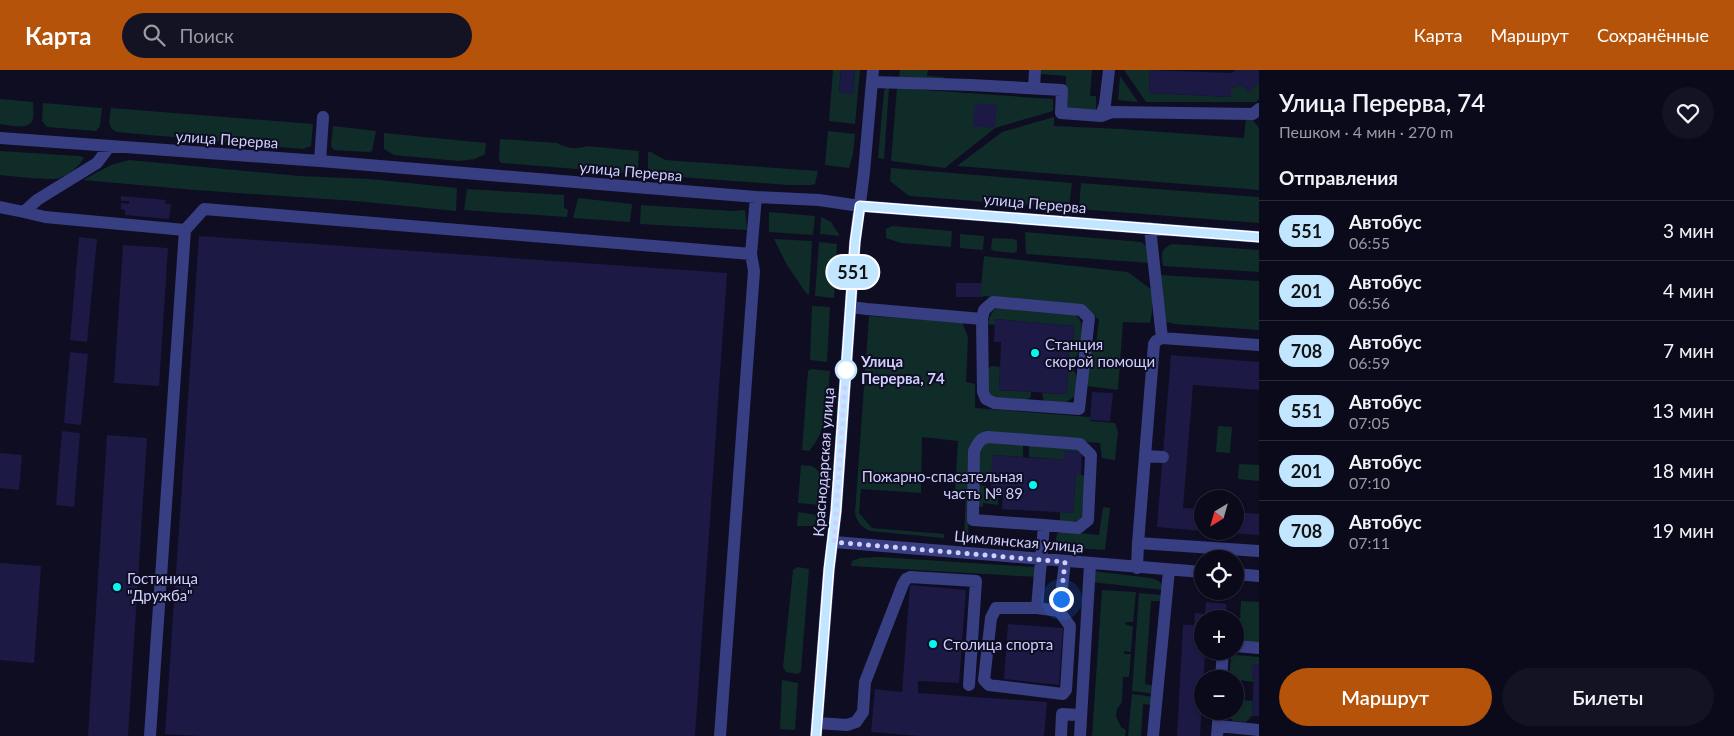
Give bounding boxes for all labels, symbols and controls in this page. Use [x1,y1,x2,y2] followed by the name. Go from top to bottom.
[122,13,472,58] search box
[25,21,92,50] text: Карта
[140,21,168,49] icon: search
[180,24,234,47] text: Поиск
[1414,24,1462,46] text: Карта
[1490,24,1569,46] text: Маршрут
[1597,24,1709,46] text: Сохранённые
[1662,87,1714,139] button: heart
[1279,88,1485,117] text: Улица Перерва, 74
[1279,122,1453,141] text: Пешком · 4 мин · 270 m
[175,126,279,152] street label: улица Перерва
[579,158,683,184] street label: улица Перерва
[1279,166,1398,189] text: Отправления
[983,190,1087,216] street label: улица Перерва
[1349,210,1422,233] text: Автобус
[1663,219,1714,242] text: 3 мин
[1291,220,1322,242] text: 551
[1349,233,1390,252] text: 06:55
[824,256,882,288] line badge: 551
[837,261,869,283] text: 551
[1349,270,1422,293] text: Автобус
[1663,279,1714,302] text: 4 мин
[1291,280,1322,302] text: 201
[1349,293,1390,312] text: 06:56
[1349,330,1422,353] text: Автобус
[1045,335,1155,370] place label: Станция скорой помощи
[1663,339,1714,362] text: 7 мин
[1291,340,1322,362] text: 708
[1029,347,1041,359] marker: Станция скорой помощи
[860,352,945,387] place label: Улица Перерва, 74
[1349,353,1390,372] text: 06:59
[835,359,857,381] marker: Улица Перерва, 74
[809,387,837,537] street label: Краснодарская улица
[1349,390,1422,413] text: Автобус
[1652,399,1714,422] text: 13 мин
[1291,400,1322,422] text: 551
[1349,413,1390,432] text: 07:05
[1349,450,1422,473] text: Автобус
[1652,459,1714,482] text: 18 мин
[1291,460,1322,482] text: 201
[862,467,1023,502] place label: Пожарно-спасательная часть № 89
[1349,473,1390,492] text: 07:10
[1027,479,1039,491] marker: Пожарно-спасательная часть № 89
[1194,490,1244,540] north arrow
[1194,490,1244,720] map controls
[1349,510,1422,533] text: Автобус
[1652,519,1714,542] text: 19 мин
[1291,520,1322,542] text: 708
[953,526,1085,556] street label: Цимлянская улица
[1349,533,1390,552] text: 07:11
[1194,550,1244,600] button: locate
[127,569,198,604] place label: Гостиница "Дружба"
[111,581,123,593] marker: Гостиница "Дружба"
[1049,587,1074,612] your location
[1194,610,1244,660] button: +
[943,635,1053,653] place label: Столица спорта
[927,638,939,650] marker: Столица спорта
[1279,668,1492,726] button: Маршрут
[1502,668,1714,726] button: Билеты
[1194,670,1244,720] button: −

